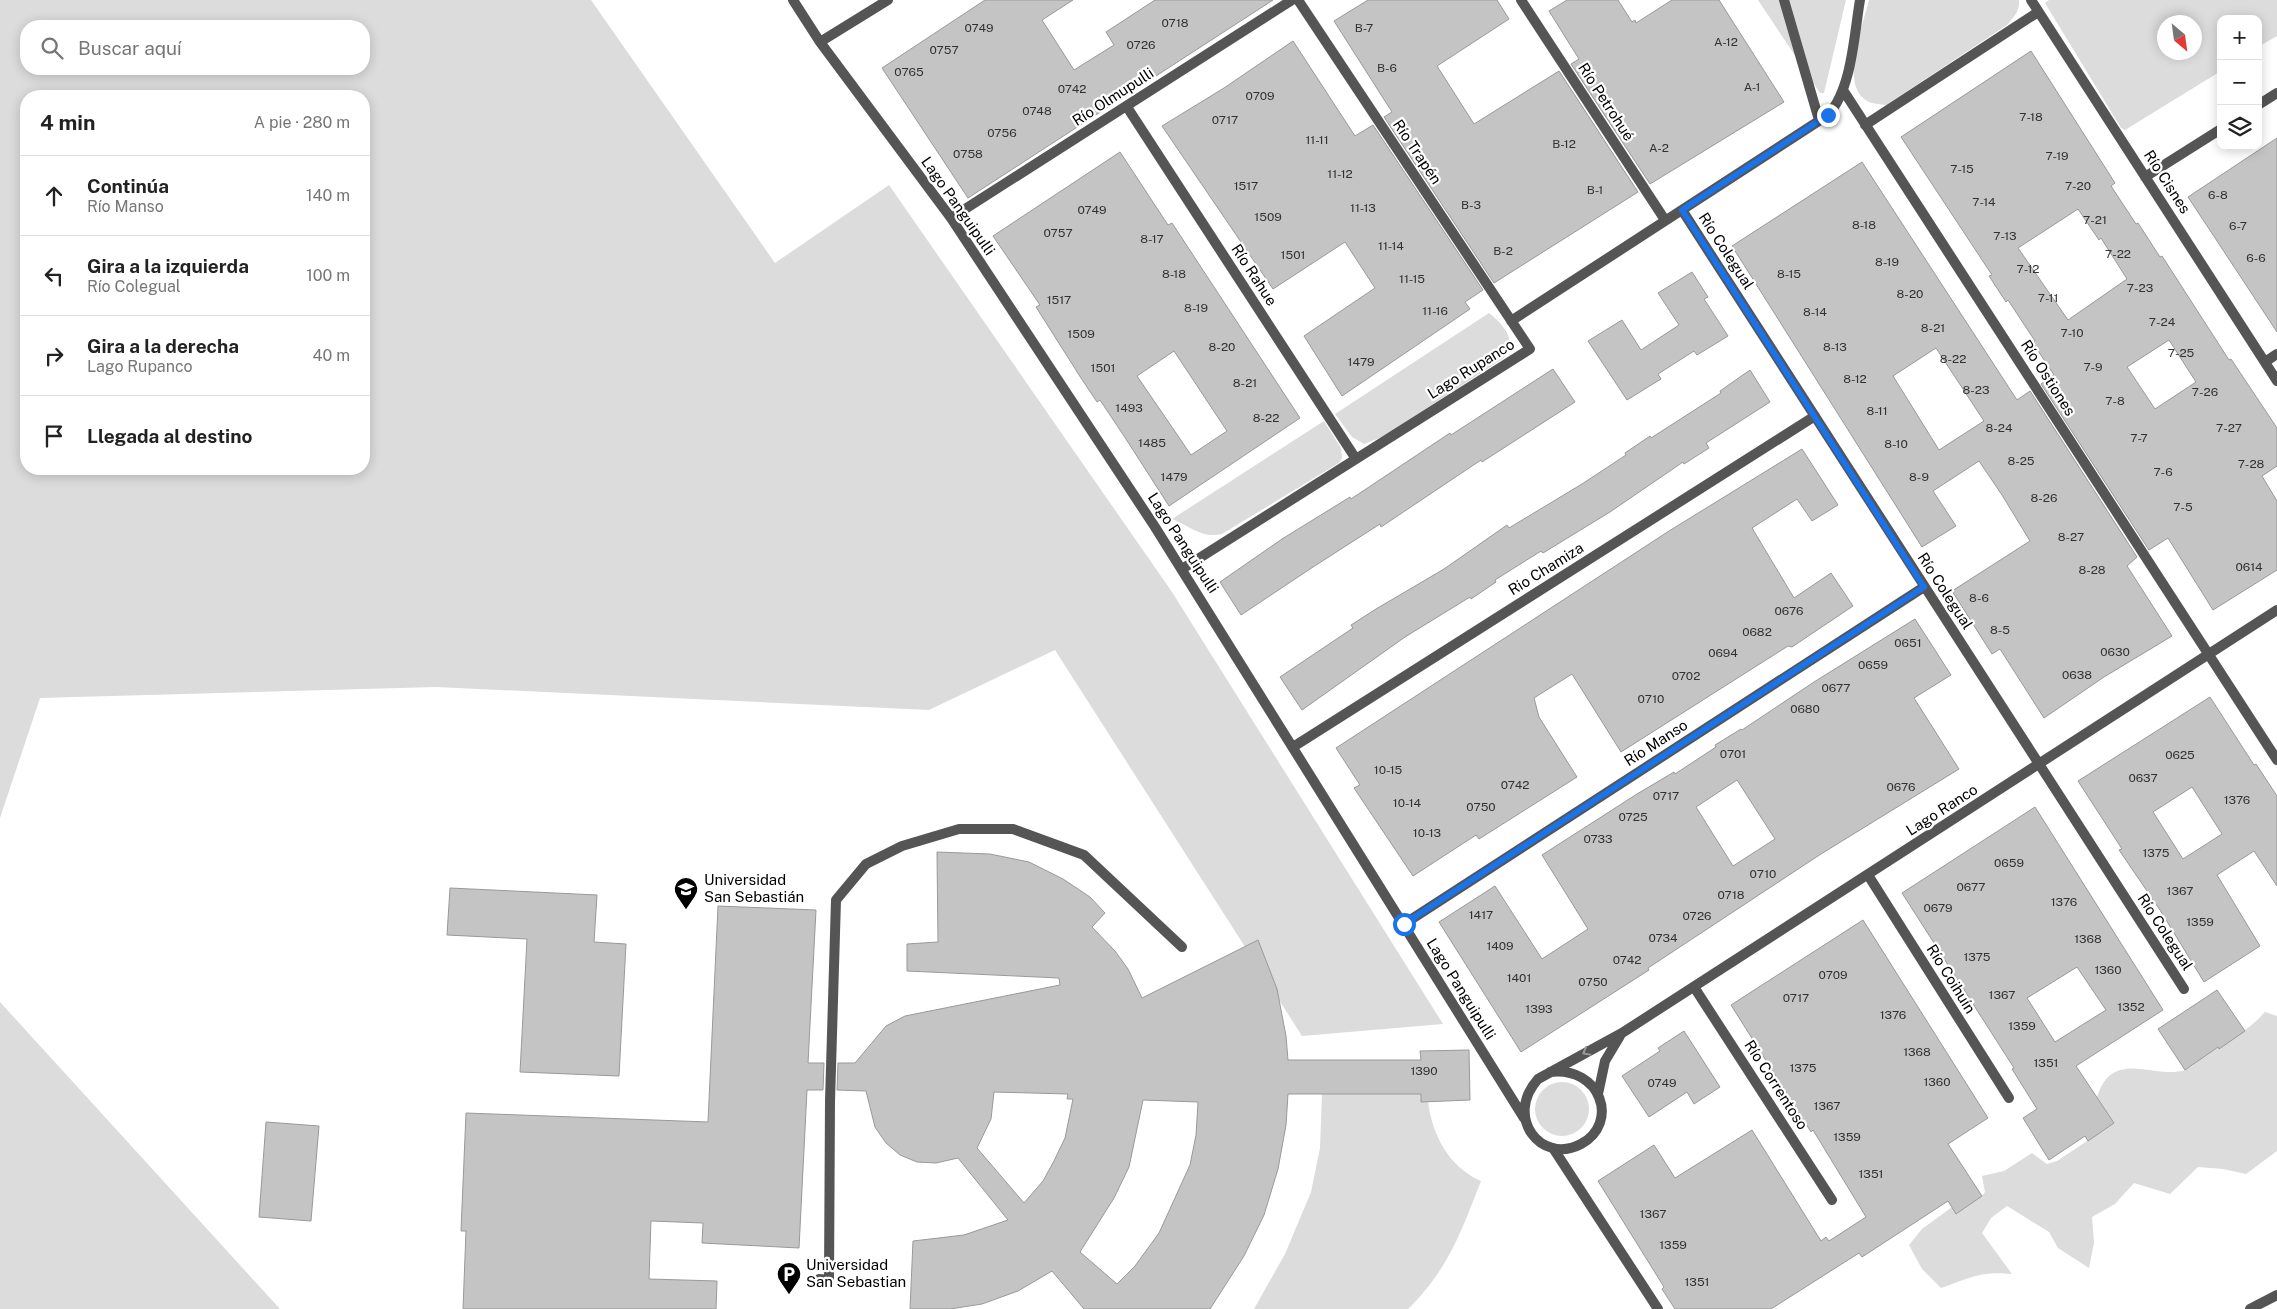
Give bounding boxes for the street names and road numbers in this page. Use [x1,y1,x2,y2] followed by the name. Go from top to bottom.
[1575,60,1638,144] street label: Río Petrohué
[1069,64,1156,129] street label: Río Olmupulli
[1390,116,1445,187] street label: Río Trapén
[2141,147,2194,217] street label: Río Cisnes
[918,153,999,258] street label: Lago Panguipulli
[1695,209,1757,292] street label: Río Colegual
[1228,241,1281,309] street label: Río Rahue
[1424,335,1517,402] street label: Lago Rupanco
[2018,337,2079,419] street label: Río Ostiones
[1145,489,1222,596] street label: Lago Panguipulli
[1505,539,1586,598] street label: Rio Chamiza
[1914,549,1976,632] street label: Río Colegual
[1621,716,1691,769] street label: Río Manso
[1903,780,1980,839] street label: Lago Ranco
[2134,890,2196,973] street label: Río Colegual
[1423,935,1499,1042] street label: Lago Panguipulli
[1924,941,1979,1016] street label: Río Coihuín
[1741,1037,1812,1133] street label: Río Correntoso

